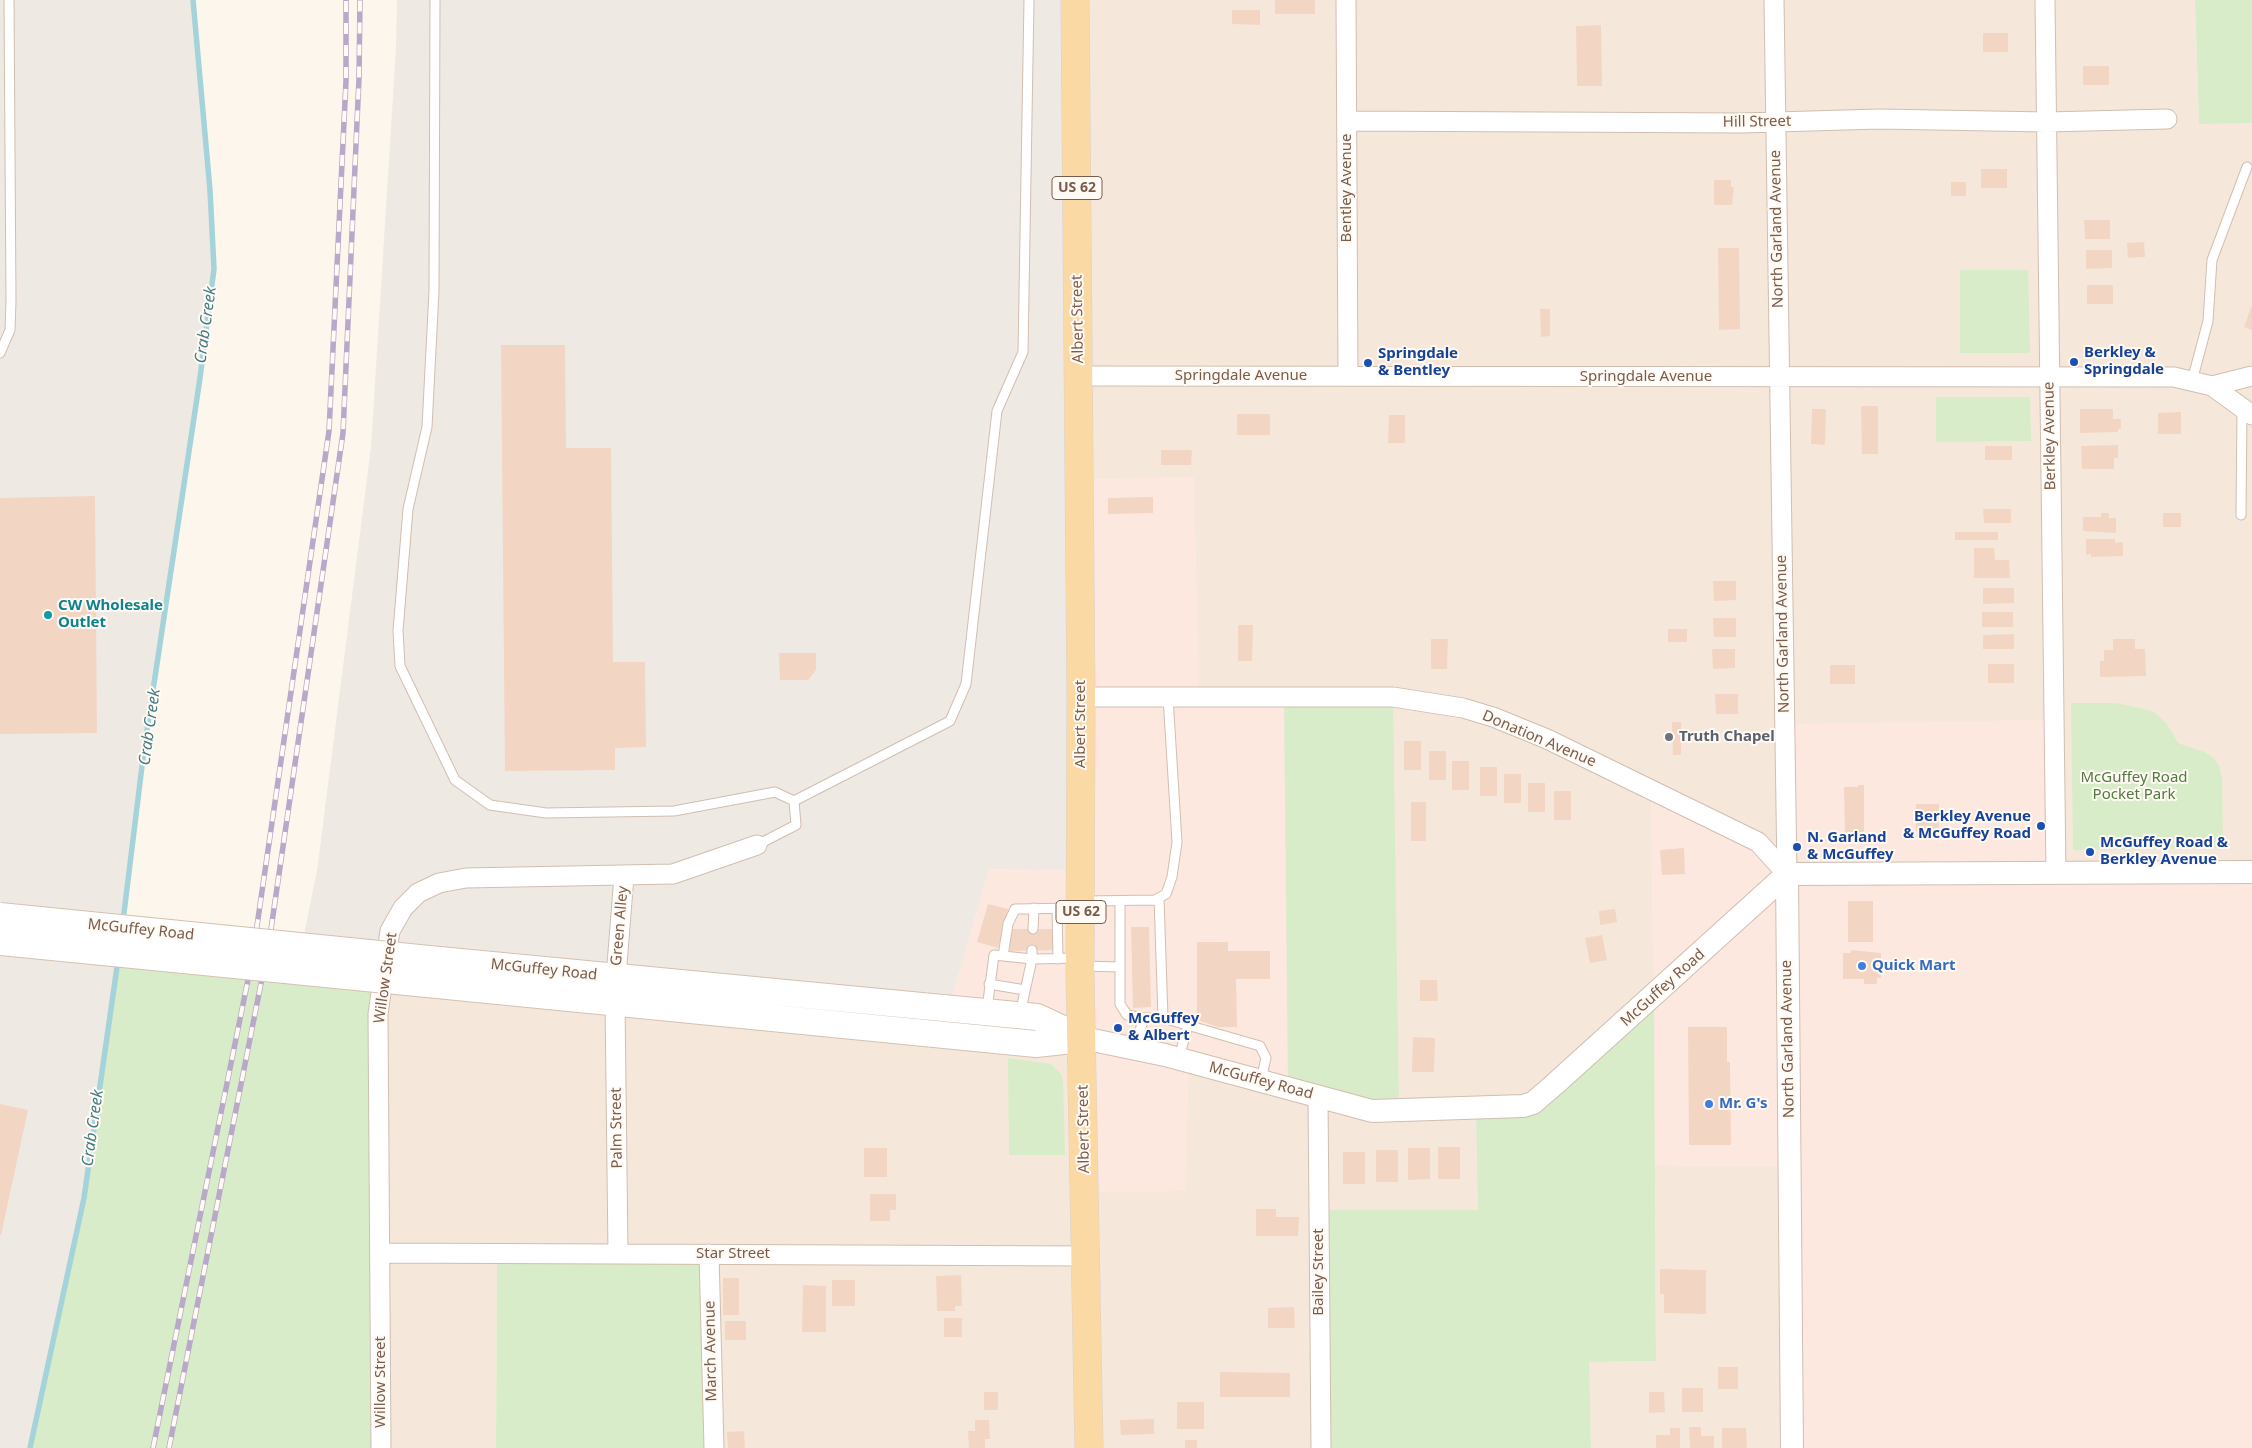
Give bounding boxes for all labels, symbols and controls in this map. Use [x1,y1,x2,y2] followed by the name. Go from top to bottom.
[1723,112,1791,132] street label: Hill Street
[1338,133,1356,243] street label: Bentley Avenue
[1767,150,1787,308] street label: North Garland Avenue
[1052,177,1102,200] road number: US 62
[1068,275,1088,363] street label: Albert Street
[191,285,221,365] water label: Crab Creek
[2084,344,2164,379] place label: Berkley & Springdale
[1378,345,1458,380] place label: Springdale & Bentley
[2068,356,2080,368] marker: Berkley & Springdale
[1362,357,1374,369] marker: Springdale & Bentley
[1175,367,1307,385] street label: Springdale Avenue
[1580,368,1712,386] street label: Springdale Avenue
[2040,382,2060,490] street label: Berkley Avenue
[1773,555,1793,713] street label: North Garland Avenue
[58,597,163,632] place label: CW Wholesale Outlet
[42,609,54,621] marker: CW Wholesale Outlet
[1072,680,1090,768] street label: Albert Street
[135,687,165,767] water label: Crab Creek
[1479,707,1599,771] street label: Donation Avenue
[1679,728,1775,746] place label: Truth Chapel
[1663,731,1675,743] marker: Truth Chapel
[2080,769,2188,804] park label: McGuffey Road Pocket Park
[1903,808,2031,843] place label: Berkley Avenue & McGuffey Road
[2035,820,2047,832] marker: Berkley Avenue & McGuffey Road
[1807,829,1893,864] place label: N. Garland & McGuffey
[2100,834,2228,869] place label: McGuffey Road & Berkley Avenue
[1791,841,1803,853] marker: N. Garland & McGuffey
[2084,846,2096,858] marker: McGuffey Road & Berkley Avenue
[608,885,632,967] street label: Green Alley
[1056,900,1106,924] road number: US 62
[87,915,195,945] street label: McGuffey Road
[371,931,401,1025] street label: Willow Street
[1617,945,1709,1031] street label: McGuffey Road
[490,955,598,985] street label: McGuffey Road
[1872,957,1955,975] place label: Quick Mart
[1778,960,1798,1118] street label: North Garland Avenue
[1856,960,1868,972] marker: Quick Mart
[1128,1010,1199,1045] place label: McGuffey & Albert
[1112,1022,1124,1034] marker: McGuffey & Albert
[1207,1058,1315,1104] street label: McGuffey Road
[1074,1085,1094,1173] street label: Albert Street
[607,1087,627,1169] street label: Palm Street
[78,1088,108,1168] water label: Crab Creek
[1719,1095,1767,1113] place label: Mr. G's
[1703,1098,1715,1110] marker: Mr. G's
[1310,1228,1328,1316] street label: Bailey Street
[696,1245,770,1263] street label: Star Street
[701,1300,721,1402] street label: March Avenue
[372,1336,390,1428] street label: Willow Street

